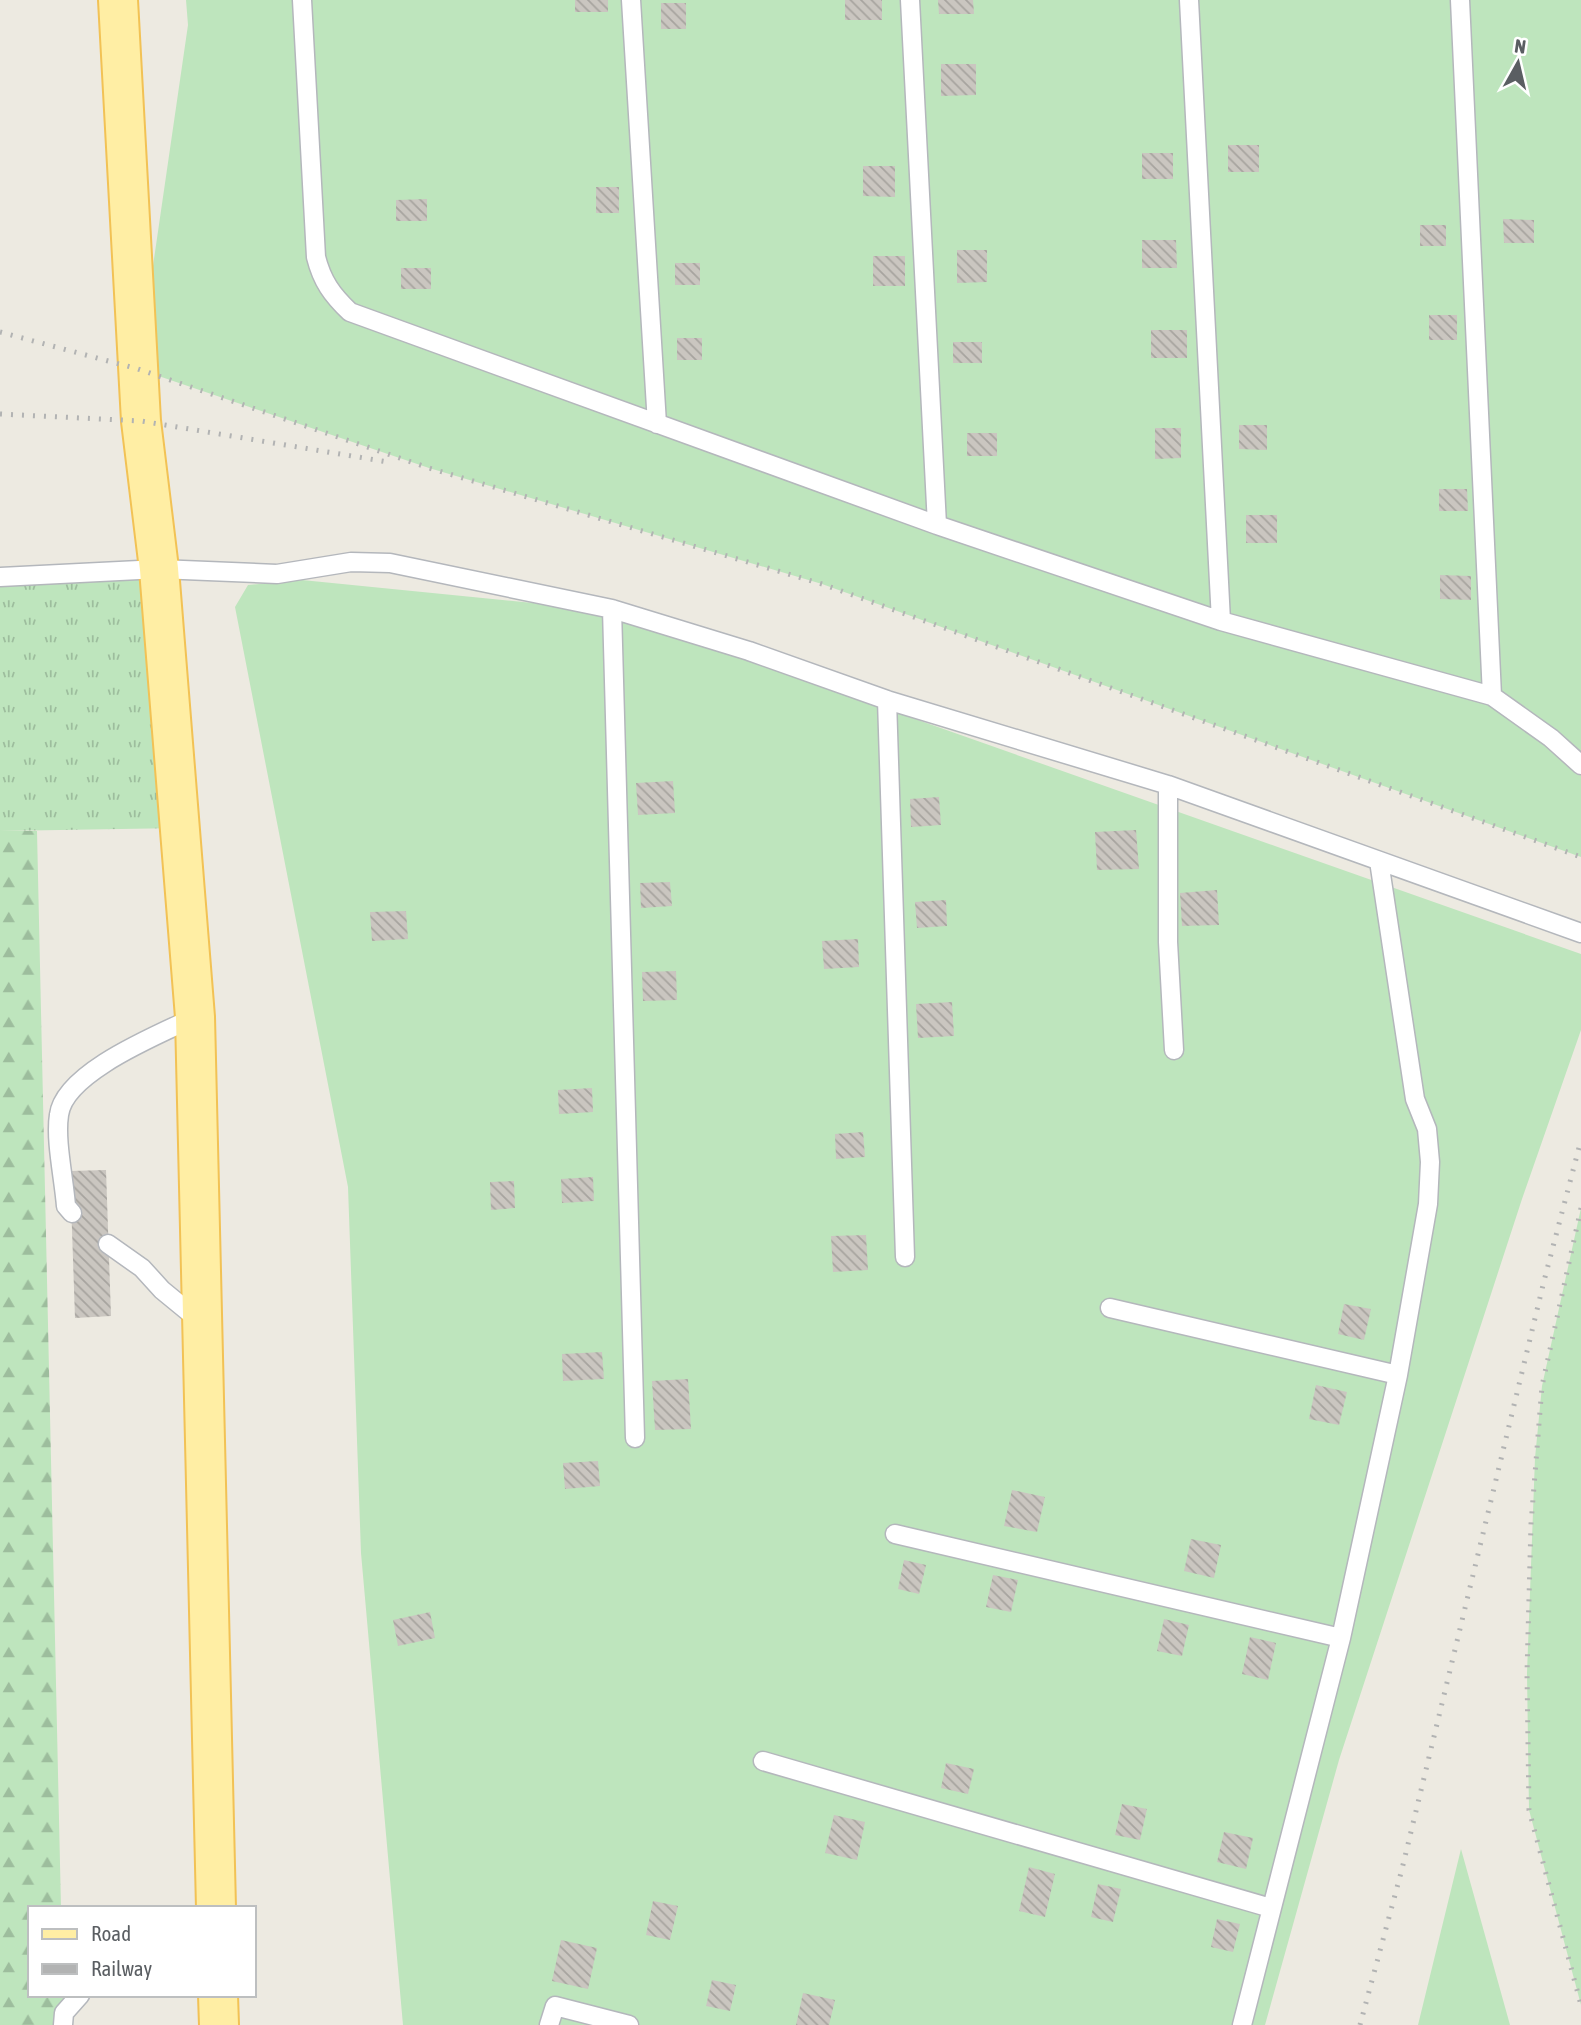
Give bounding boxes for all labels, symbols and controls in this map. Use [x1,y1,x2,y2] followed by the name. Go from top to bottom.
[1483,28,1553,98] north arrow
[1513,34,1527,58] text: N
[28,1906,256,1997] legend
[91,1921,131,1945] text: Road
[91,1956,153,1980] text: Railway

